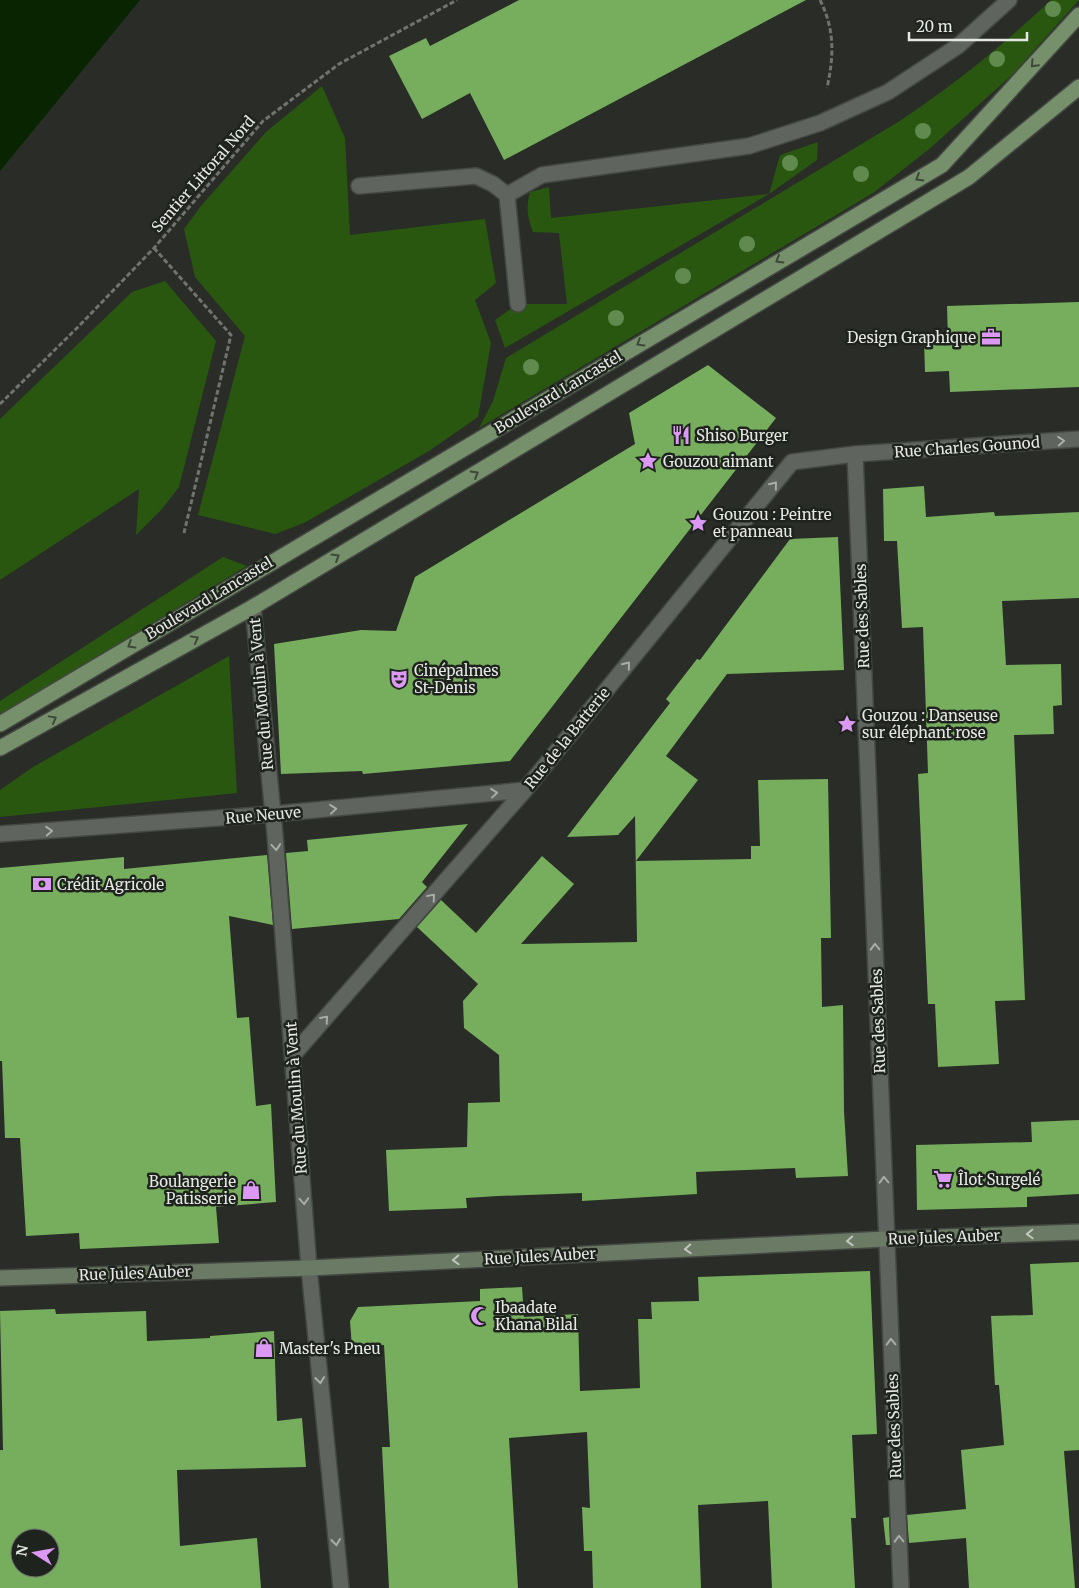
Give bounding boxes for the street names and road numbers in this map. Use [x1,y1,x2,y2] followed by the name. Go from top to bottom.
[147,112,259,236] street label: Sentier Littoral Nord
[491,346,625,438] street label: Boulevard Lancastel
[894,432,1040,462] street label: Rue Charles Gounod
[142,552,276,644] street label: Boulevard Lancastel
[851,563,873,669] street label: Rue des Sables
[245,617,277,771] street label: Rue du Moulin à Vent
[520,683,614,793] street label: Rue de la Batterie
[224,802,302,828] street label: Rue Neuve
[867,968,889,1074] street label: Rue des Sables
[281,1021,311,1175] street label: Rue du Moulin à Vent
[888,1226,1001,1248] street label: Rue Jules Auber
[483,1244,597,1268] street label: Rue Jules Auber
[79,1262,192,1284] street label: Rue Jules Auber
[883,1373,905,1479] street label: Rue des Sables

